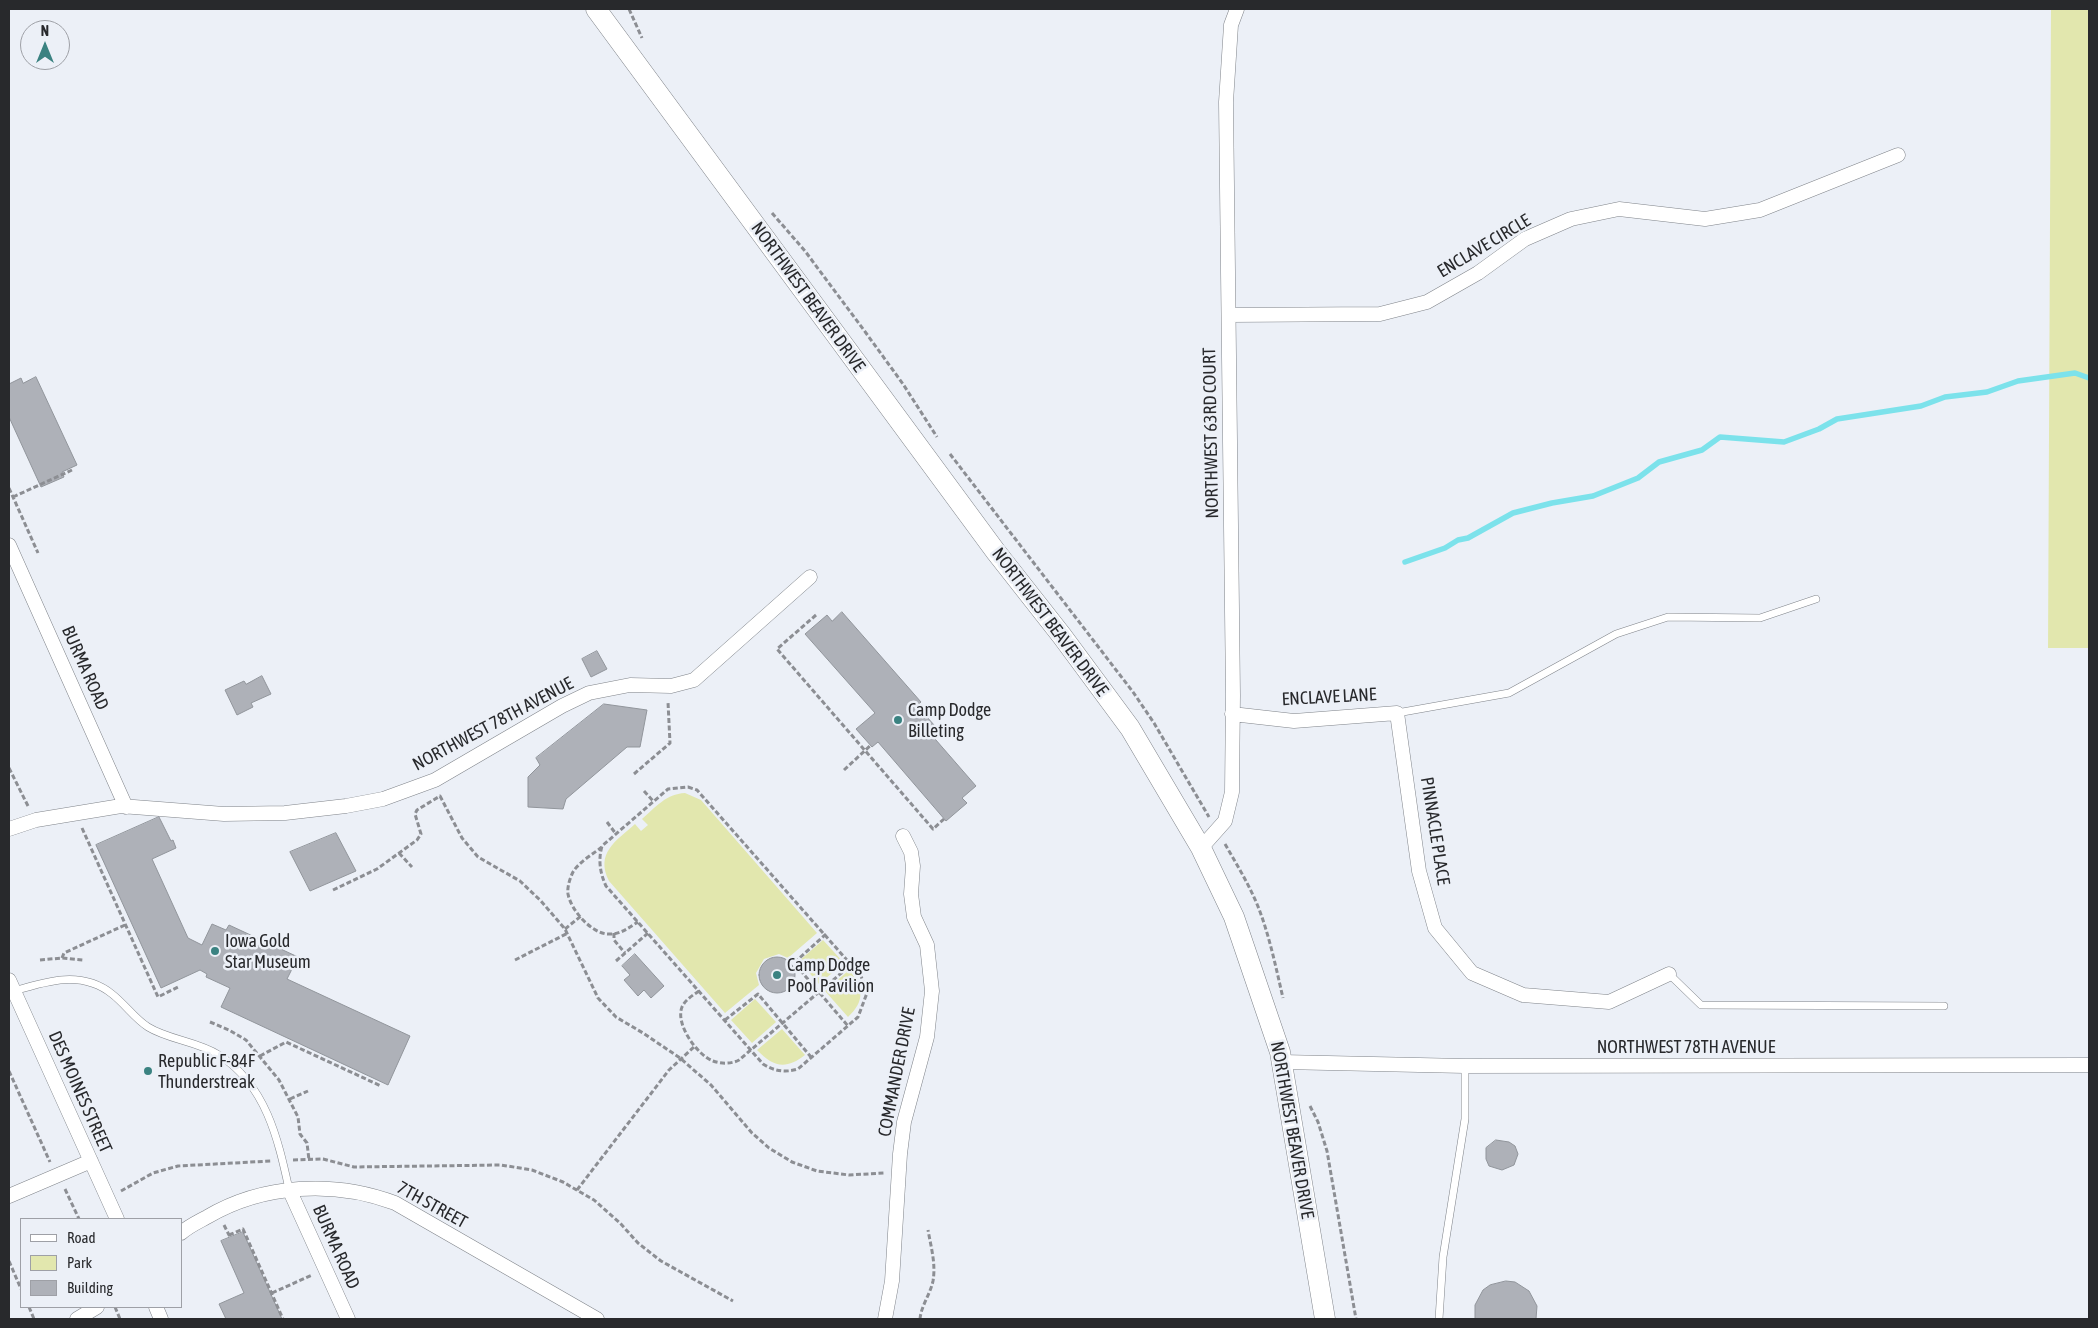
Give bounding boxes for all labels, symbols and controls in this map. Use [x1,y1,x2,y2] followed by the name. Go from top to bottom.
[20,20,70,70] north arrow
[41,23,49,39] text: N
[1433,210,1535,282] street label: ENCLAVE CIRCLE
[746,218,870,376] street label: NORTHWEST BEAVER DRIVE
[1199,347,1223,519] street label: NORTHWEST 63RD COURT
[987,544,1113,700] street label: NORTHWEST BEAVER DRIVE
[57,623,113,713] street label: BURMA ROAD
[409,673,577,775] street label: NORTHWEST 78TH AVENUE
[1281,684,1377,710] street label: ENCLAVE LANE
[908,699,991,742] place label: Camp Dodge Billeting
[892,714,904,726] marker: Camp Dodge Billeting
[1416,775,1454,887] street label: PINNACLE PLACE
[225,930,311,972] place label: Iowa Gold Star Museum
[209,945,221,957] marker: Iowa Gold Star Museum
[787,954,874,996] place label: Camp Dodge Pool Pavilion
[771,969,783,981] marker: Camp Dodge Pool Pavilion
[874,1006,920,1138] street label: COMMANDER DRIVE
[44,1028,116,1156] street label: DES MOINES STREET
[1597,1036,1775,1058] street label: NORTHWEST 78TH AVENUE
[1266,1040,1318,1220] street label: NORTHWEST BEAVER DRIVE
[158,1050,255,1092] place label: Republic F-84F Thunderstreak
[142,1065,154,1077] marker: Republic F-84F Thunderstreak
[393,1177,471,1233] street label: 7TH STREET
[308,1202,364,1292] street label: BURMA ROAD
[20,1218,182,1308] legend
[67,1229,96,1246] text: Road
[67,1254,92,1271] text: Park
[67,1279,113,1296] text: Building

